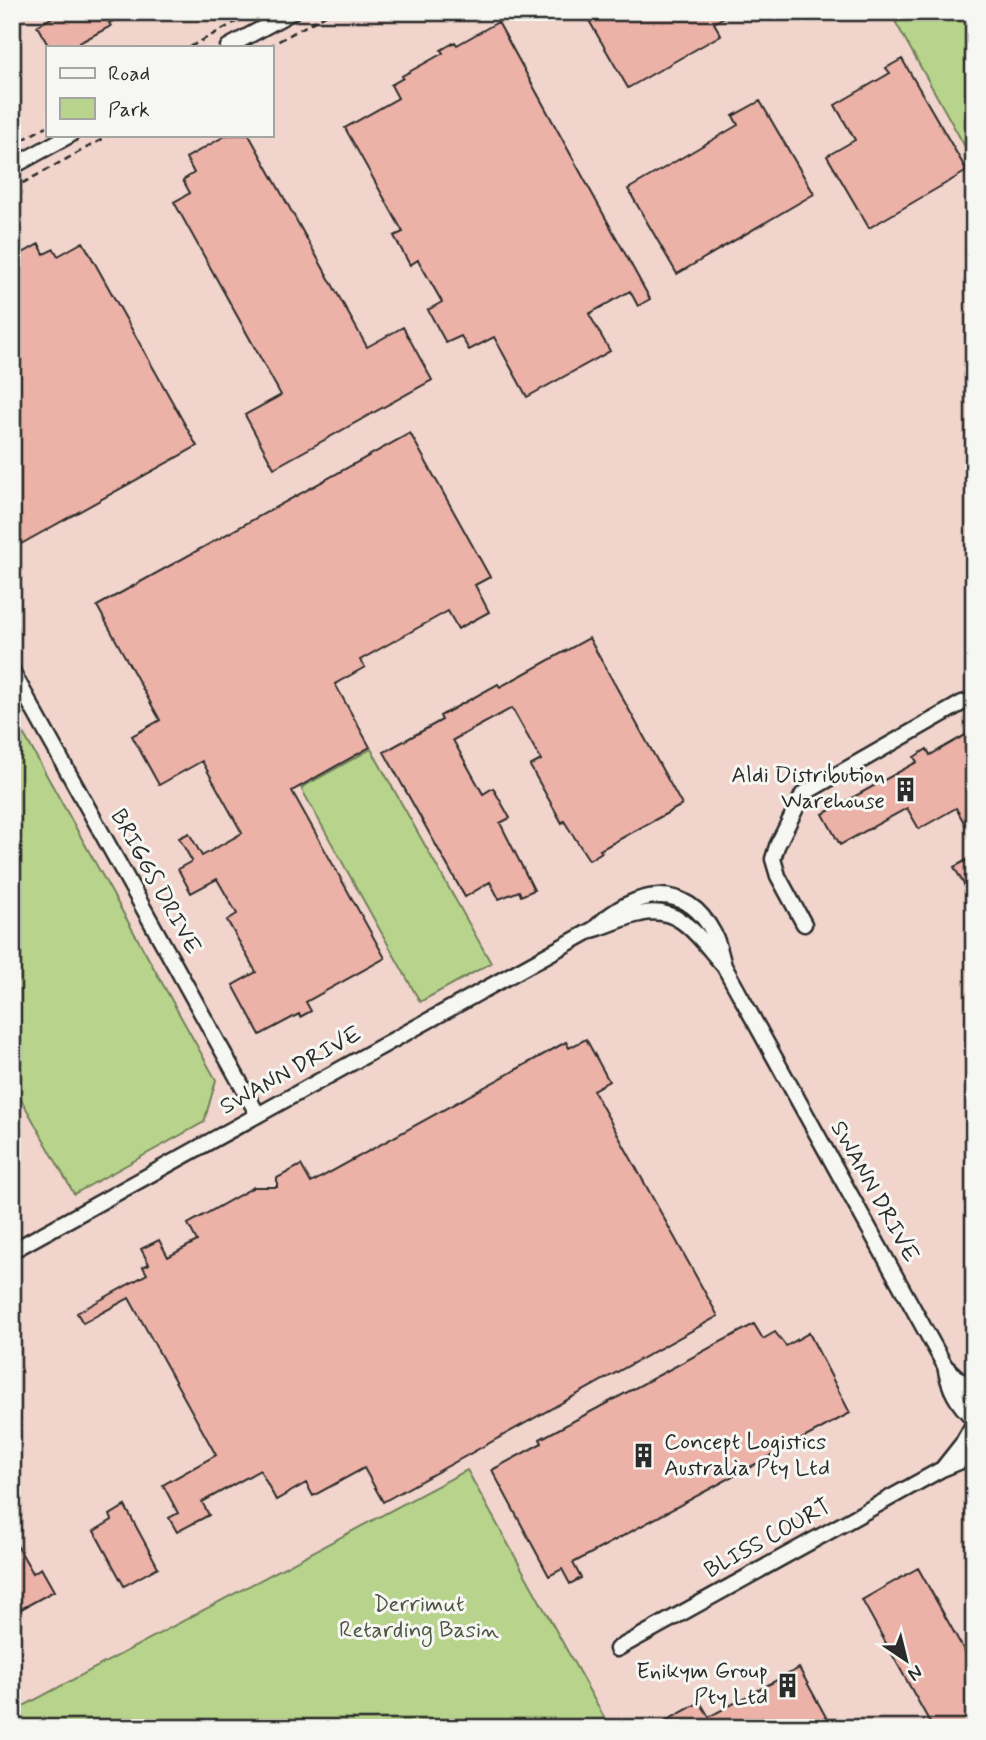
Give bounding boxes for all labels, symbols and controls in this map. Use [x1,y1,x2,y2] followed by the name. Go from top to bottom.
[46,46,273,136] legend
[108,60,150,88] text: Road
[108,96,150,124] text: Park
[731,761,885,817] place label: Aldi Distribution Warehouse
[891,775,919,803] building icon: Aldi Distribution Warehouse
[103,804,207,960] street label: BRIGGS DRIVE
[215,1020,367,1122] street label: SWANN DRIVE
[823,1116,925,1268] street label: SWANN DRIVE
[664,1428,830,1484] place label: Concept Logistics Australia Pty Ltd
[630,1442,658,1470] building icon: Concept Logistics Australia Pty Ltd
[699,1492,837,1586] street label: BLISS COURT
[339,1590,499,1648] park label: Derrimut Retarding Basin
[870,1624,940,1694] north arrow
[636,1657,768,1713] place label: Enikym Group Pty Ltd
[903,1659,927,1687] text: N
[774,1671,802,1699] building icon: Enikym Group Pty Ltd

